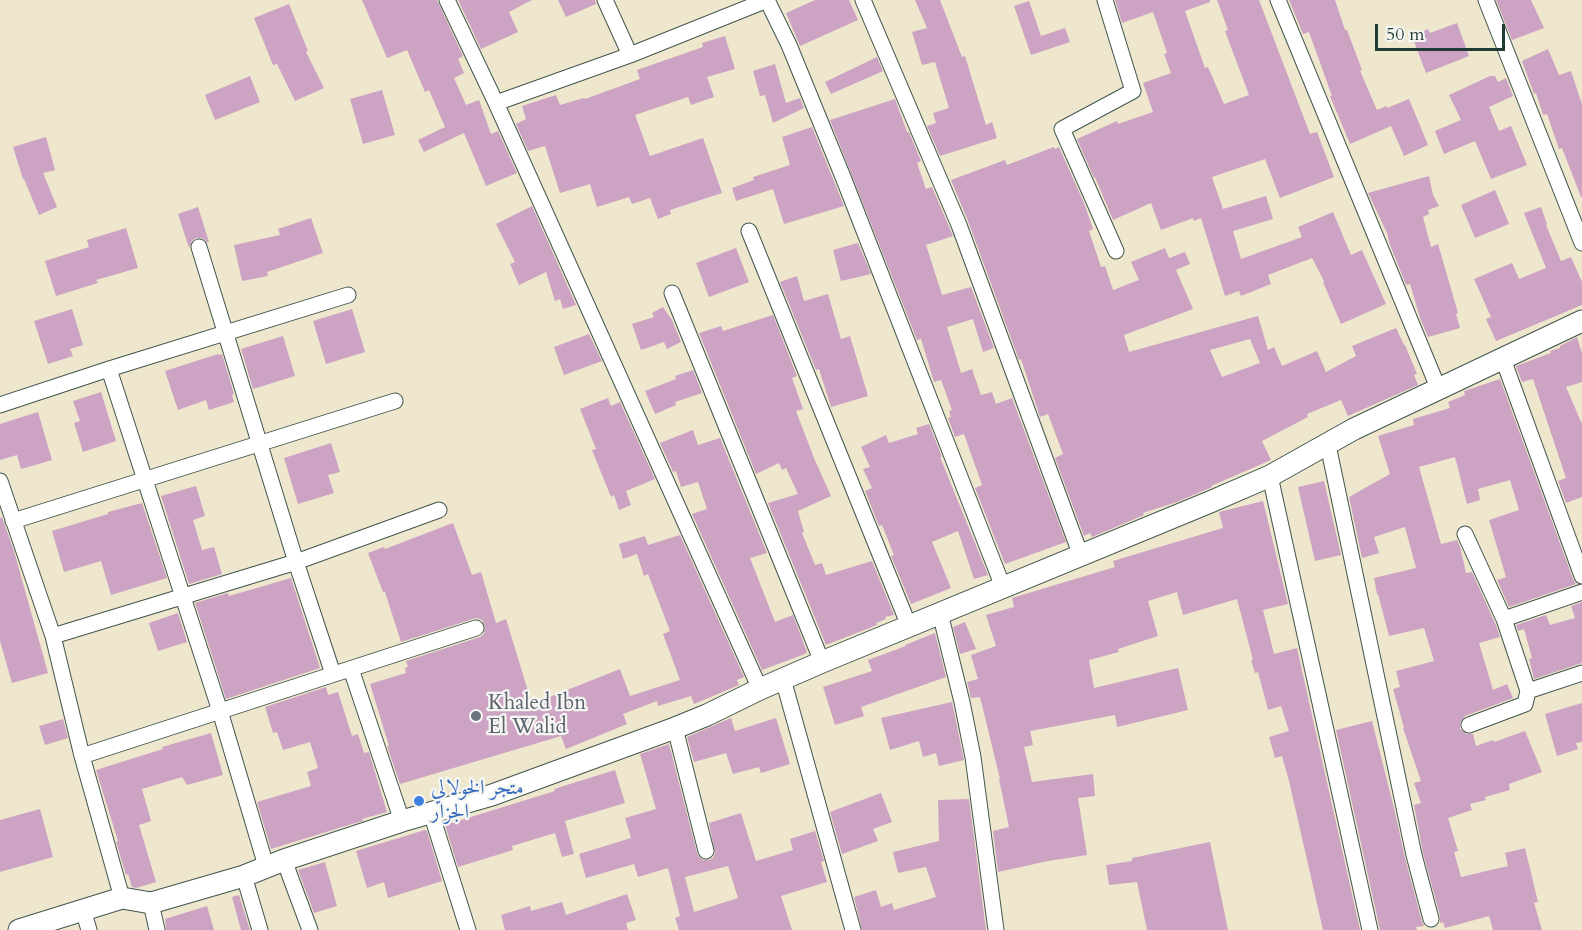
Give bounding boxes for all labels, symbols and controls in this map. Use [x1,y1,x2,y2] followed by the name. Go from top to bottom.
[1378,12,1508,50] scale bar
[1386,22,1425,47] text: 50 m
[488,691,586,741] place label: Khaled Ibn El Walid
[469,709,483,723] marker: Khaled Ibn El Walid
[431,776,524,826] place label: متجر الخولالي الجزار
[412,794,426,808] marker: متجر الخولالي الجزار

